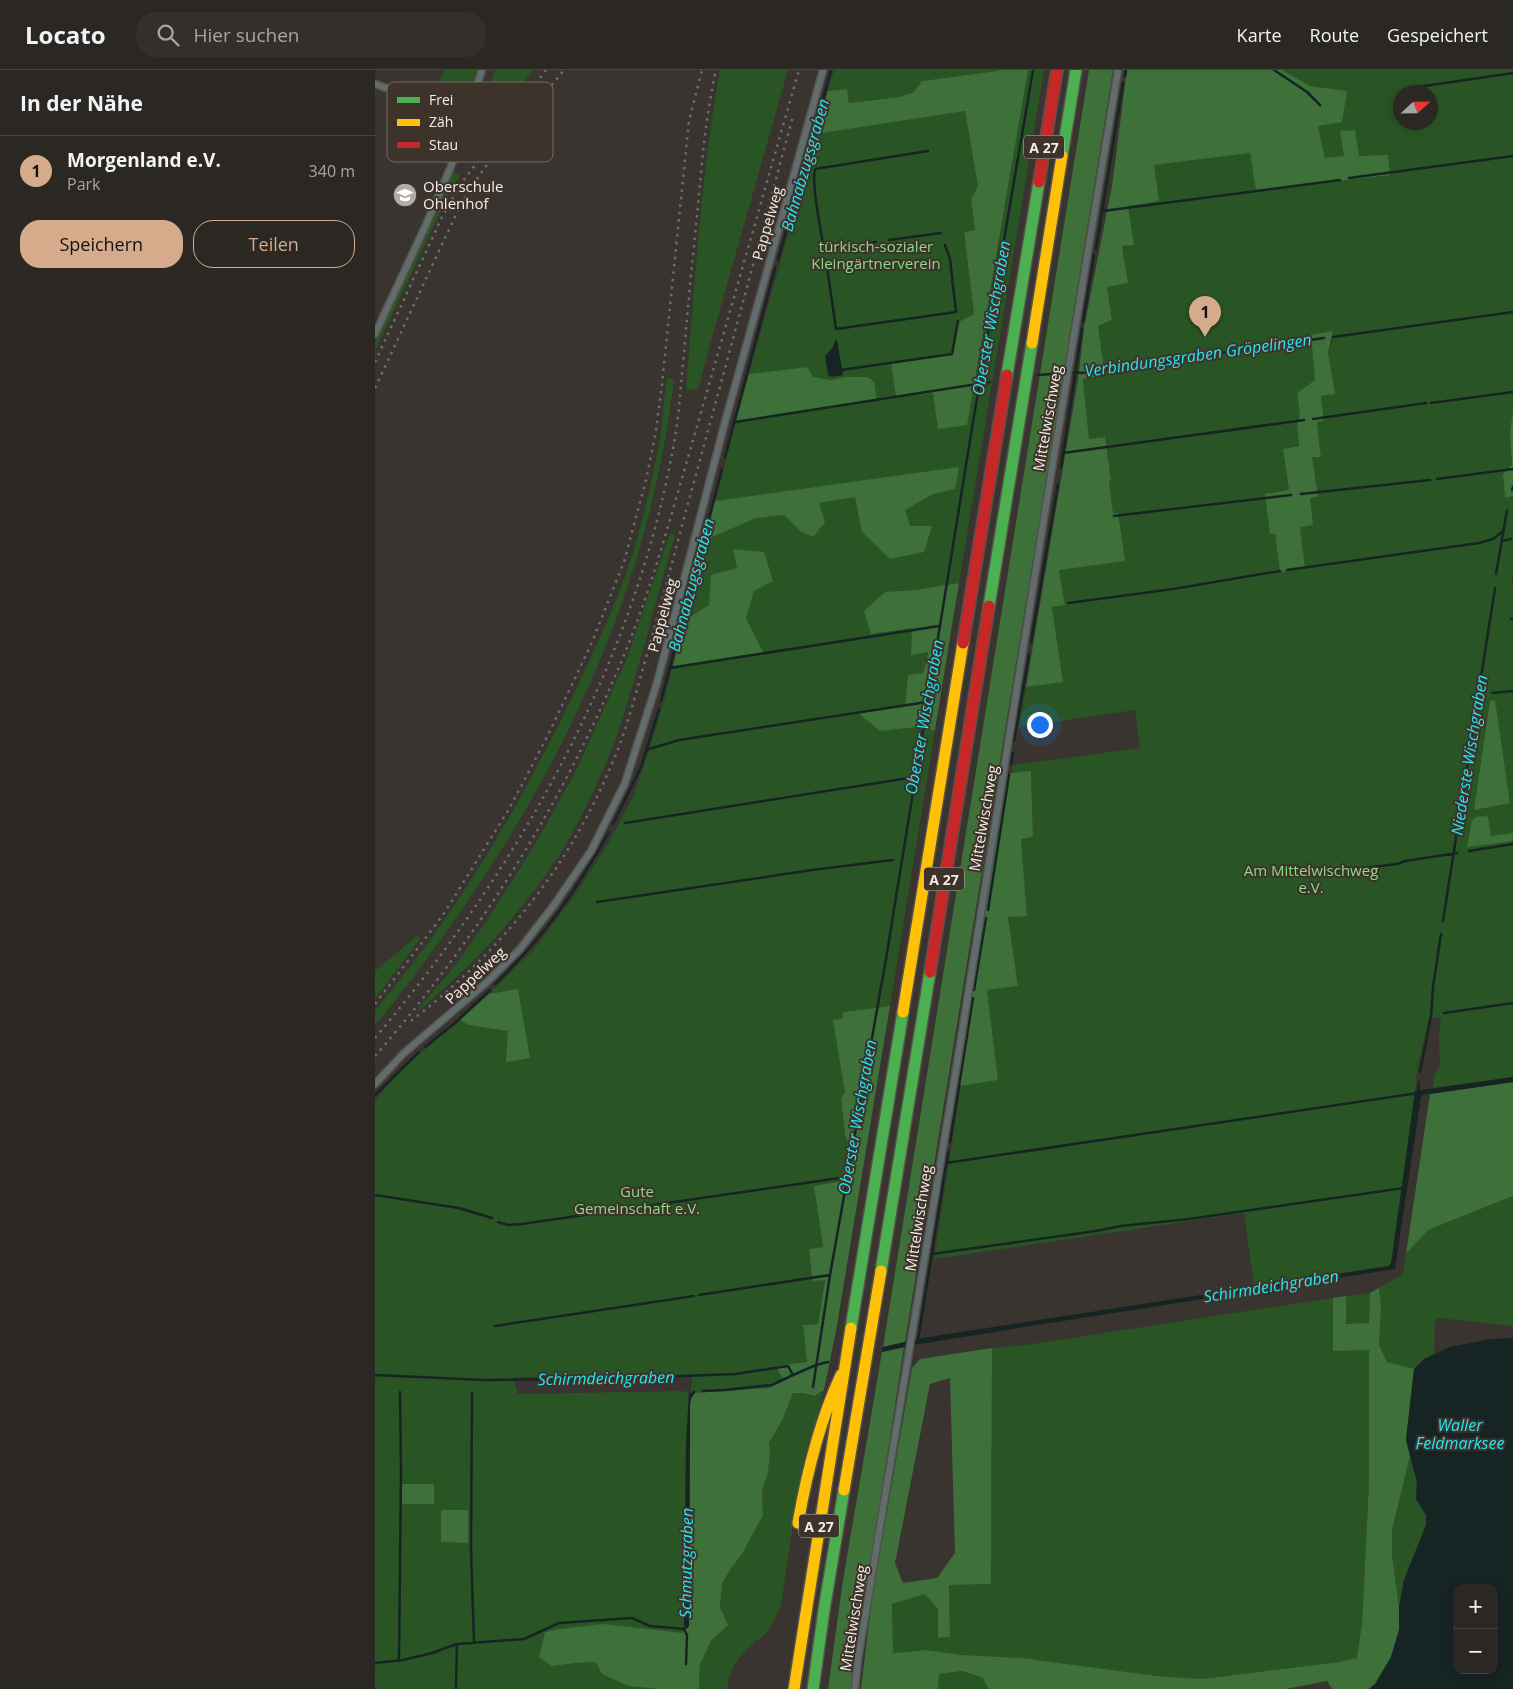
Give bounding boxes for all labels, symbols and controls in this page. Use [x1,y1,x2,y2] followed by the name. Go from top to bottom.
[136,12,486,57] search box
[25,18,106,51] text: Locato
[154,21,182,49] icon: search
[194,22,300,48] text: Hier suchen
[1237,23,1282,47] text: Karte
[1310,23,1359,47] text: Route
[1387,23,1488,47] text: Gespeichert
[387,82,553,162] legend
[1393,85,1438,130] north arrow
[20,89,143,117] text: In der Nähe
[429,90,453,109] text: Frei
[776,96,834,234] water label: Bahnabzugsgraben
[429,112,453,131] text: Zäh
[429,135,458,154] text: Stau
[1024,136,1064,158] road number: A 27
[67,147,221,173] text: Morgenland e.V.
[31,160,41,182] text: 1
[309,160,355,182] text: 340 m
[67,173,100,195] text: Park
[423,176,503,213] place label: Oberschule Ohlenhof
[392,182,418,208] school or university icon: Oberschule Ohlenhof
[747,184,787,262] street label: Pappelweg
[20,220,183,268] button: Speichern
[193,220,355,268] button: Teilen
[811,236,941,273] park label: türkisch-sozialer Kleingärtnerverein
[967,239,1015,397] water label: Oberster Wischgraben
[1189,296,1221,337] pin: 1
[1083,328,1313,382] water label: Verbindungsgraben Gröpelingen
[1028,363,1066,473] street label: Mittelwischweg
[663,516,719,654] water label: Bahnabzugsgraben
[642,576,682,654] street label: Pappelweg
[900,638,948,796] water label: Oberster Wischgraben
[1445,673,1493,837] water label: Niederste Wischgraben
[1027,712,1053,738] your location
[964,763,1002,873] street label: Mittelwischweg
[1244,860,1378,897] park label: Am Mittelwischweg e.V.
[924,868,964,891] road number: A 27
[440,942,510,1008] street label: Pappelweg
[833,1038,881,1196] water label: Oberster Wischgraben
[900,1163,936,1273] street label: Mittelwischweg
[574,1181,700,1218] park label: Gute Gemeinschaft e.V.
[1202,1264,1340,1308] water label: Schirmdeichgraben
[537,1366,675,1390] water label: Schirmdeichgraben
[1416,1414,1504,1454] water label: Waller Feldmarksee
[674,1508,698,1618] water label: Schmutzgraben
[799,1514,839,1538] road number: A 27
[835,1563,871,1673] street label: Mittelwischweg
[1453,1584,1498,1674] map controls
[1453,1584,1498,1629] button: +
[1453,1629,1498,1674] button: −

